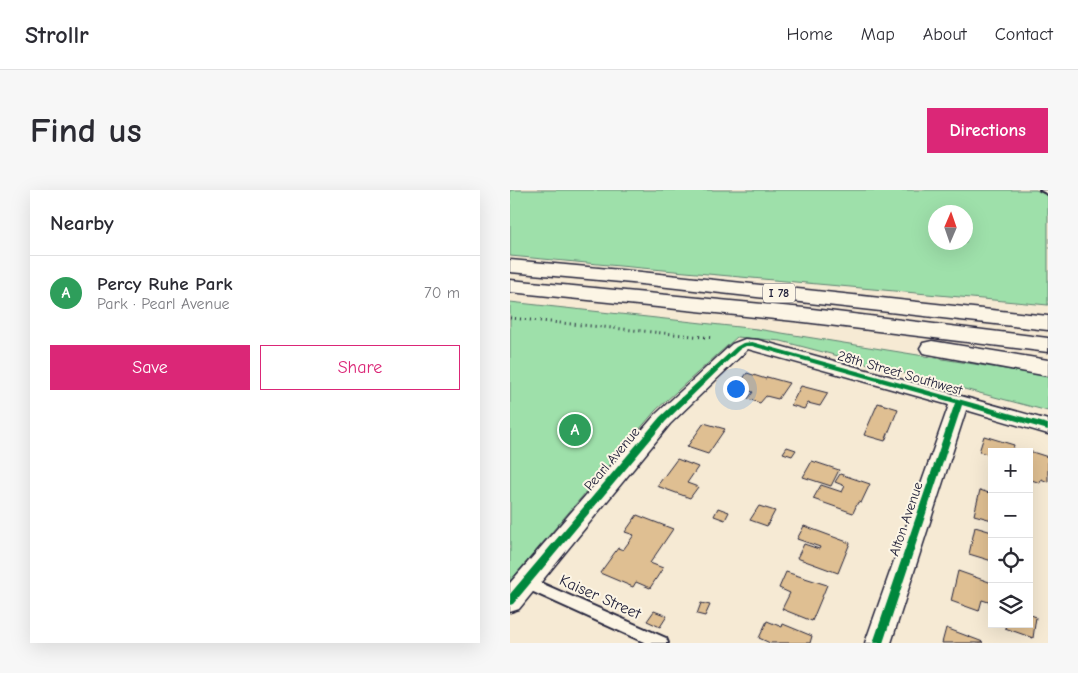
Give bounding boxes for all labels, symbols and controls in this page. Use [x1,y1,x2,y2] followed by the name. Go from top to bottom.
[25,21,89,49] text: Strollr
[786,24,833,45] text: Home
[861,24,895,45] text: Map
[923,24,967,45] text: About
[995,24,1053,45] text: Contact
[927,108,1048,153] button: Directions
[30,110,142,151] text: Find us
[928,205,973,250] north arrow
[50,211,114,235] text: Nearby
[97,273,232,295] text: Percy Ruhe Park
[62,284,70,302] text: A
[424,284,460,302] text: 70 m
[763,284,795,302] road number: I 78
[97,295,230,313] text: Park · Pearl Avenue
[50,345,250,390] button: Save
[260,345,460,390] button: Share
[836,347,965,399] street label: 28th Street Southwest
[723,376,749,402] your location
[559,411,591,449] pin: A
[581,424,643,494] street label: Pearl Avenue
[988,448,1033,628] map controls
[988,448,1033,493] button: +
[885,480,927,558] street label: Alton Avenue
[988,493,1033,538] button: −
[988,538,1033,583] button: locate
[556,571,644,623] street label: Kaiser Street
[988,583,1033,628] button: layers

